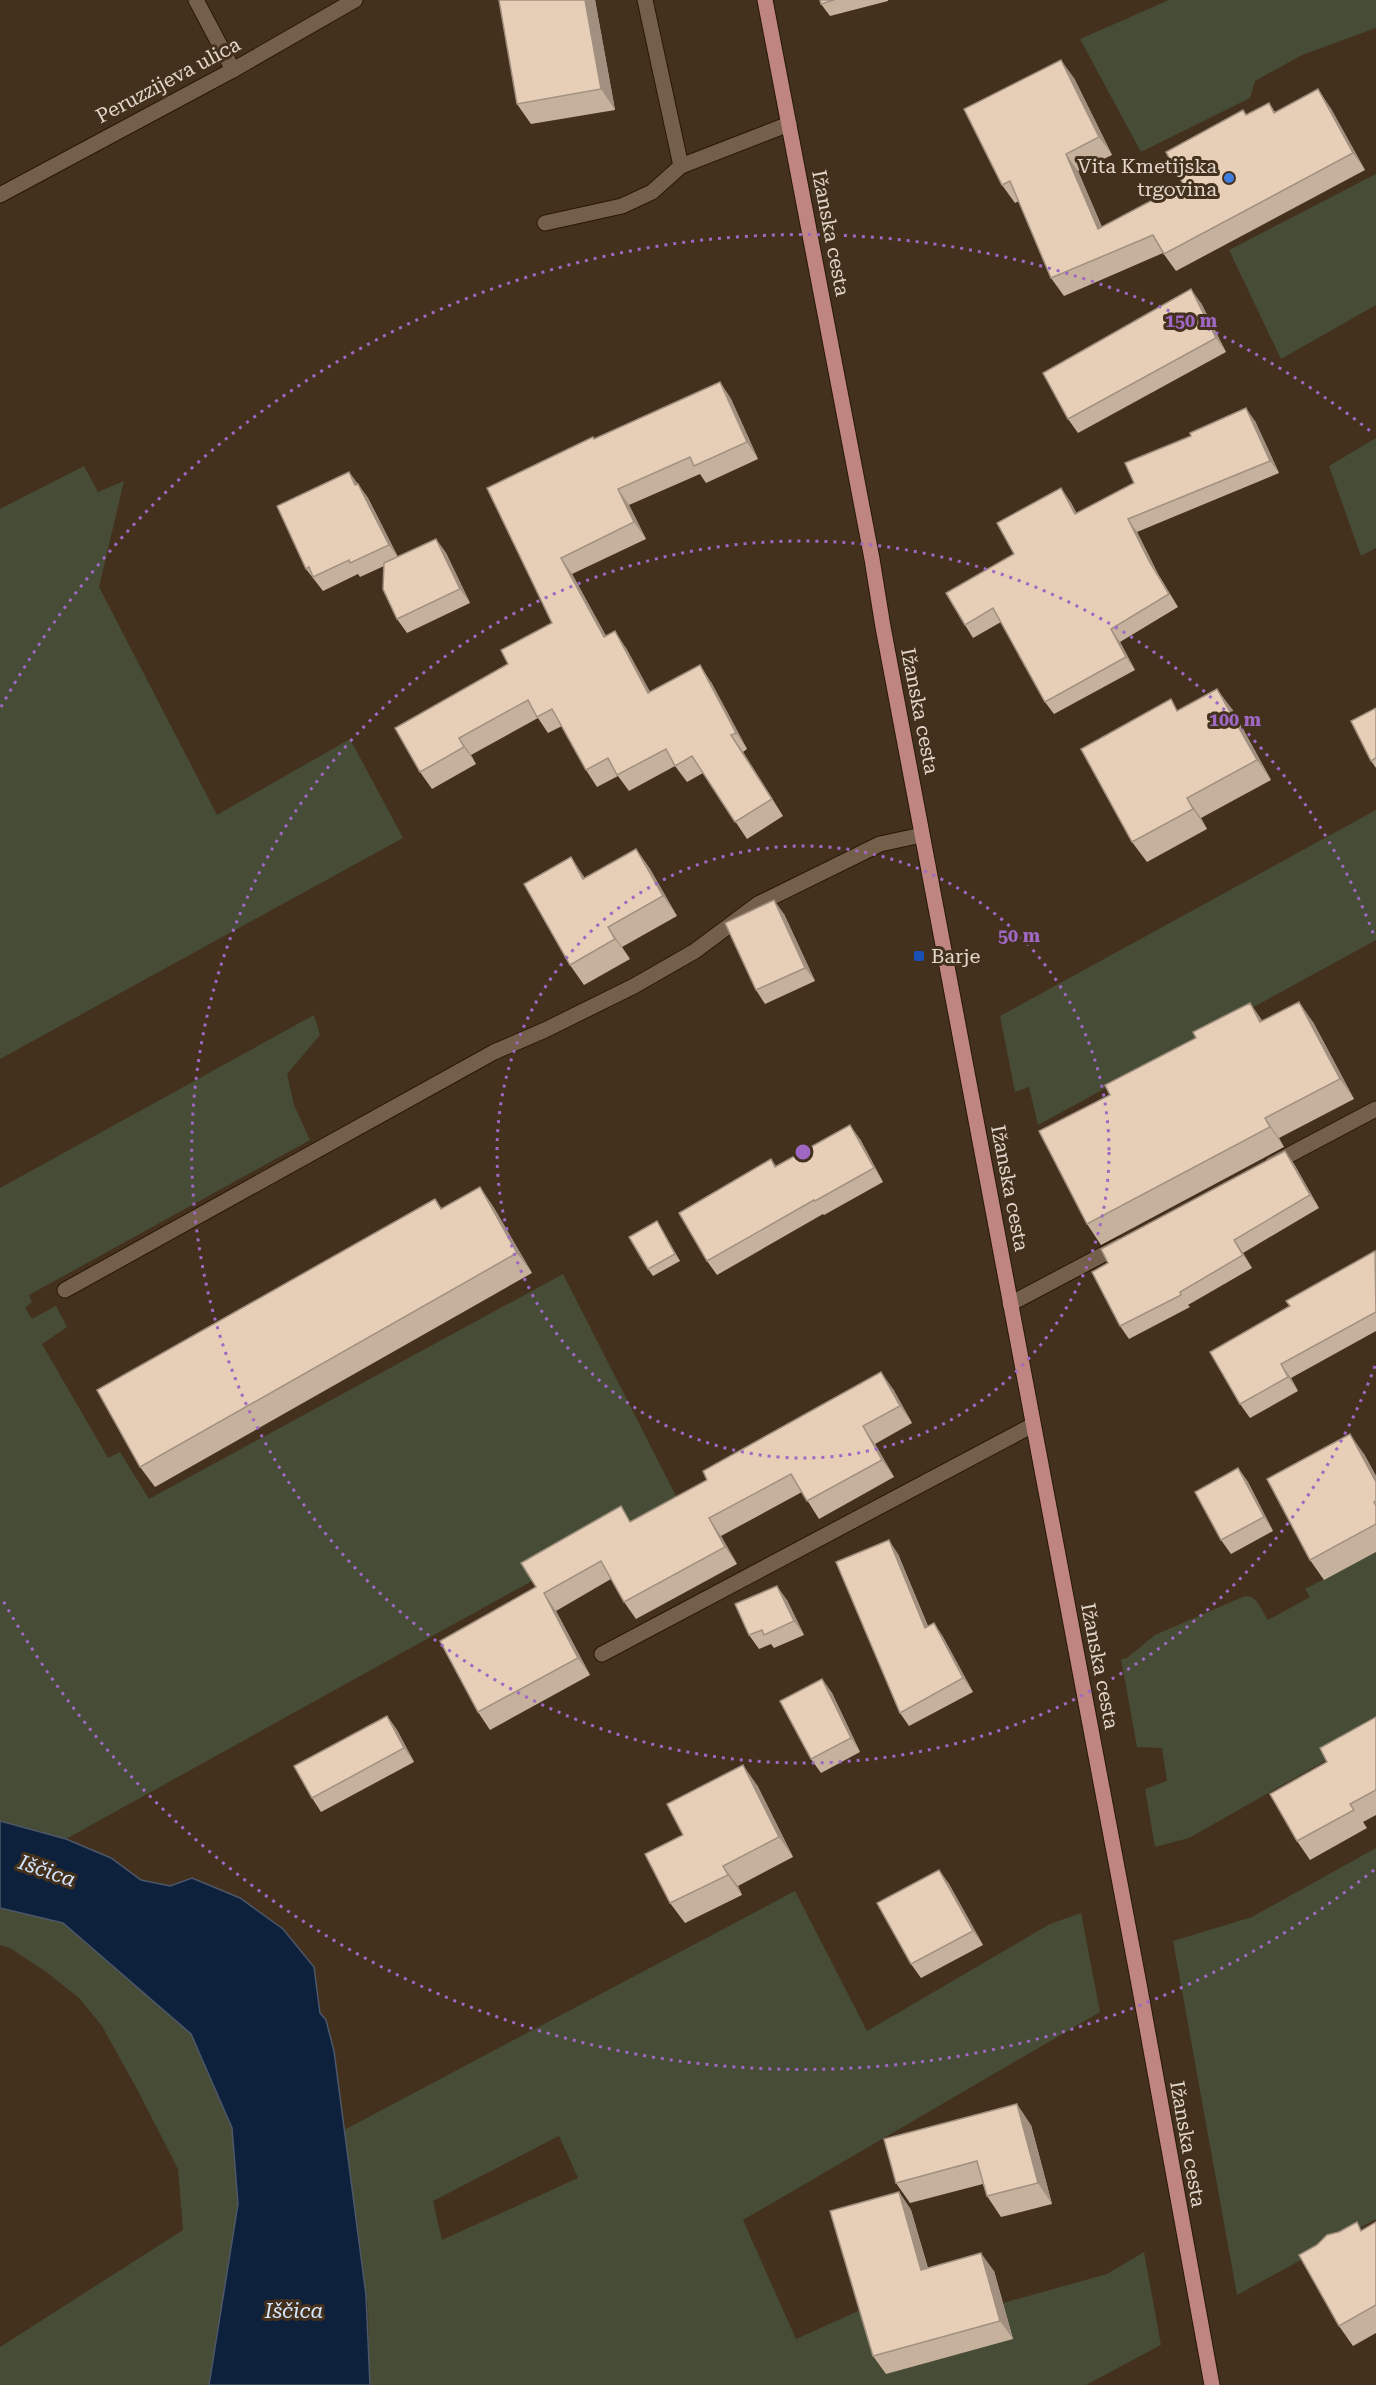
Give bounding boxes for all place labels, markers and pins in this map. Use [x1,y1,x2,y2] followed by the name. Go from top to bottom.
[1077,154,1217,201] place label: Vita Kmetijska trgovina
[1222,171,1236,185] marker: Vita Kmetijska trgovina
[931,944,980,968] place label: Barje
[912,949,926,963] marker: Barje
[793,1142,813,1162] centre of rings

